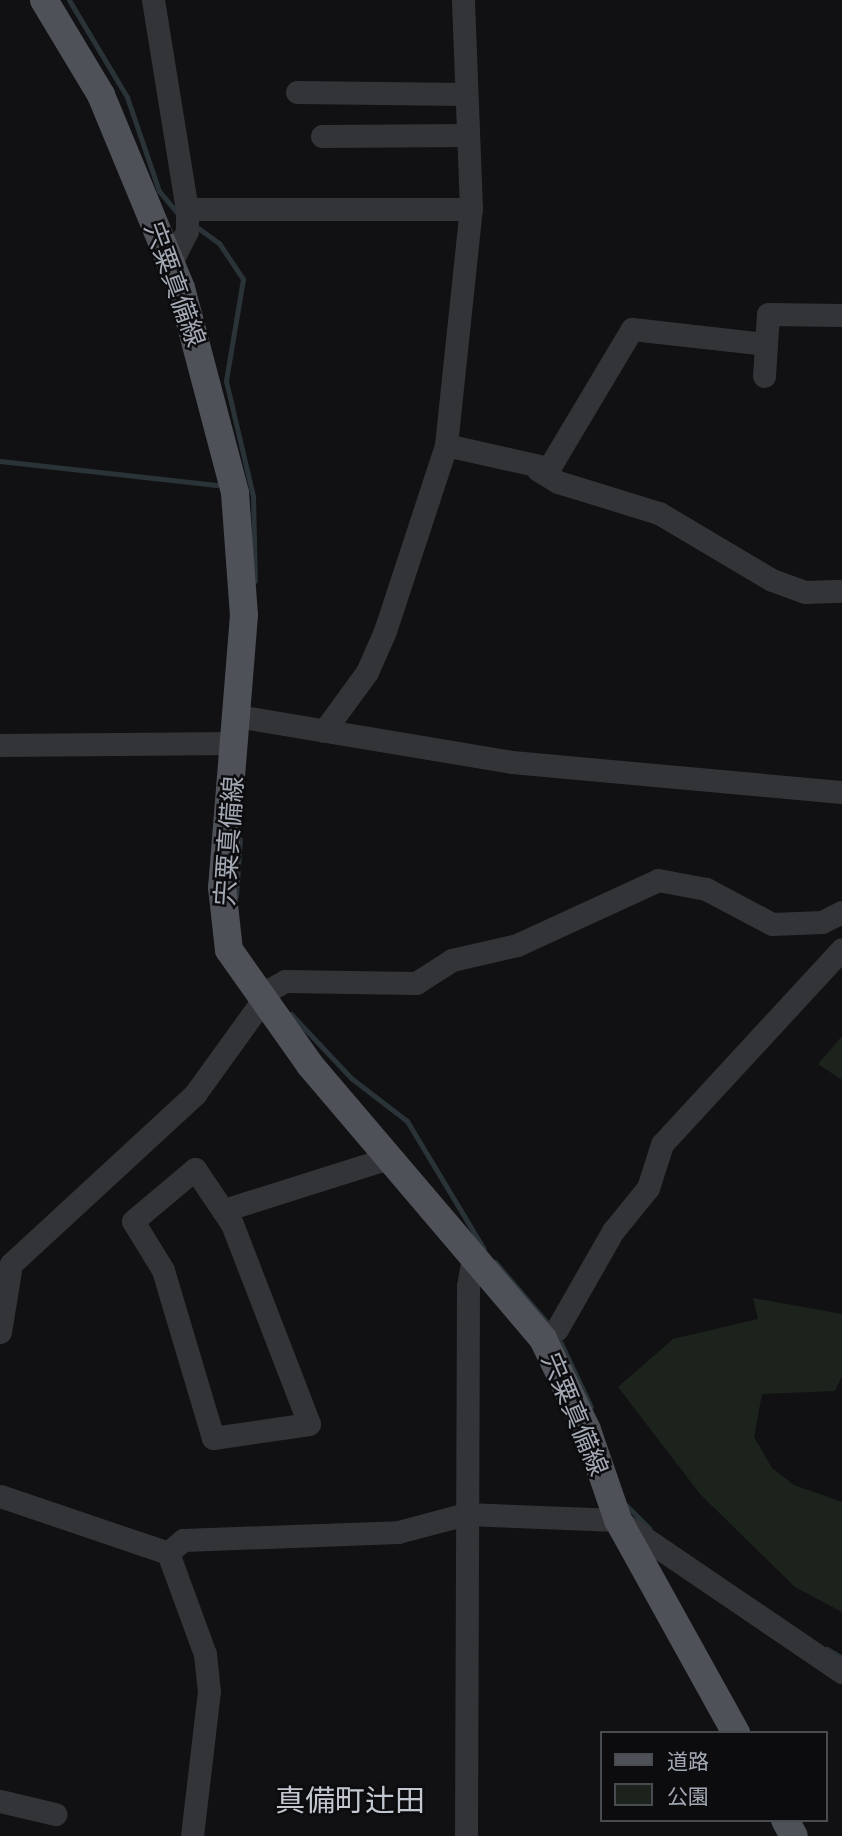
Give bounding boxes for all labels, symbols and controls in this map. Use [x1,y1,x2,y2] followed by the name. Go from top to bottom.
[139,218,213,350] street label: 宍粟真備線
[208,775,248,907] street label: 宍粟真備線
[536,1348,616,1480] street label: 宍粟真備線
[600,1731,828,1822] legend
[667,1748,709,1773] text: 道路
[275,1781,425,1817] district label: 真備町辻田
[667,1783,709,1808] text: 公園

